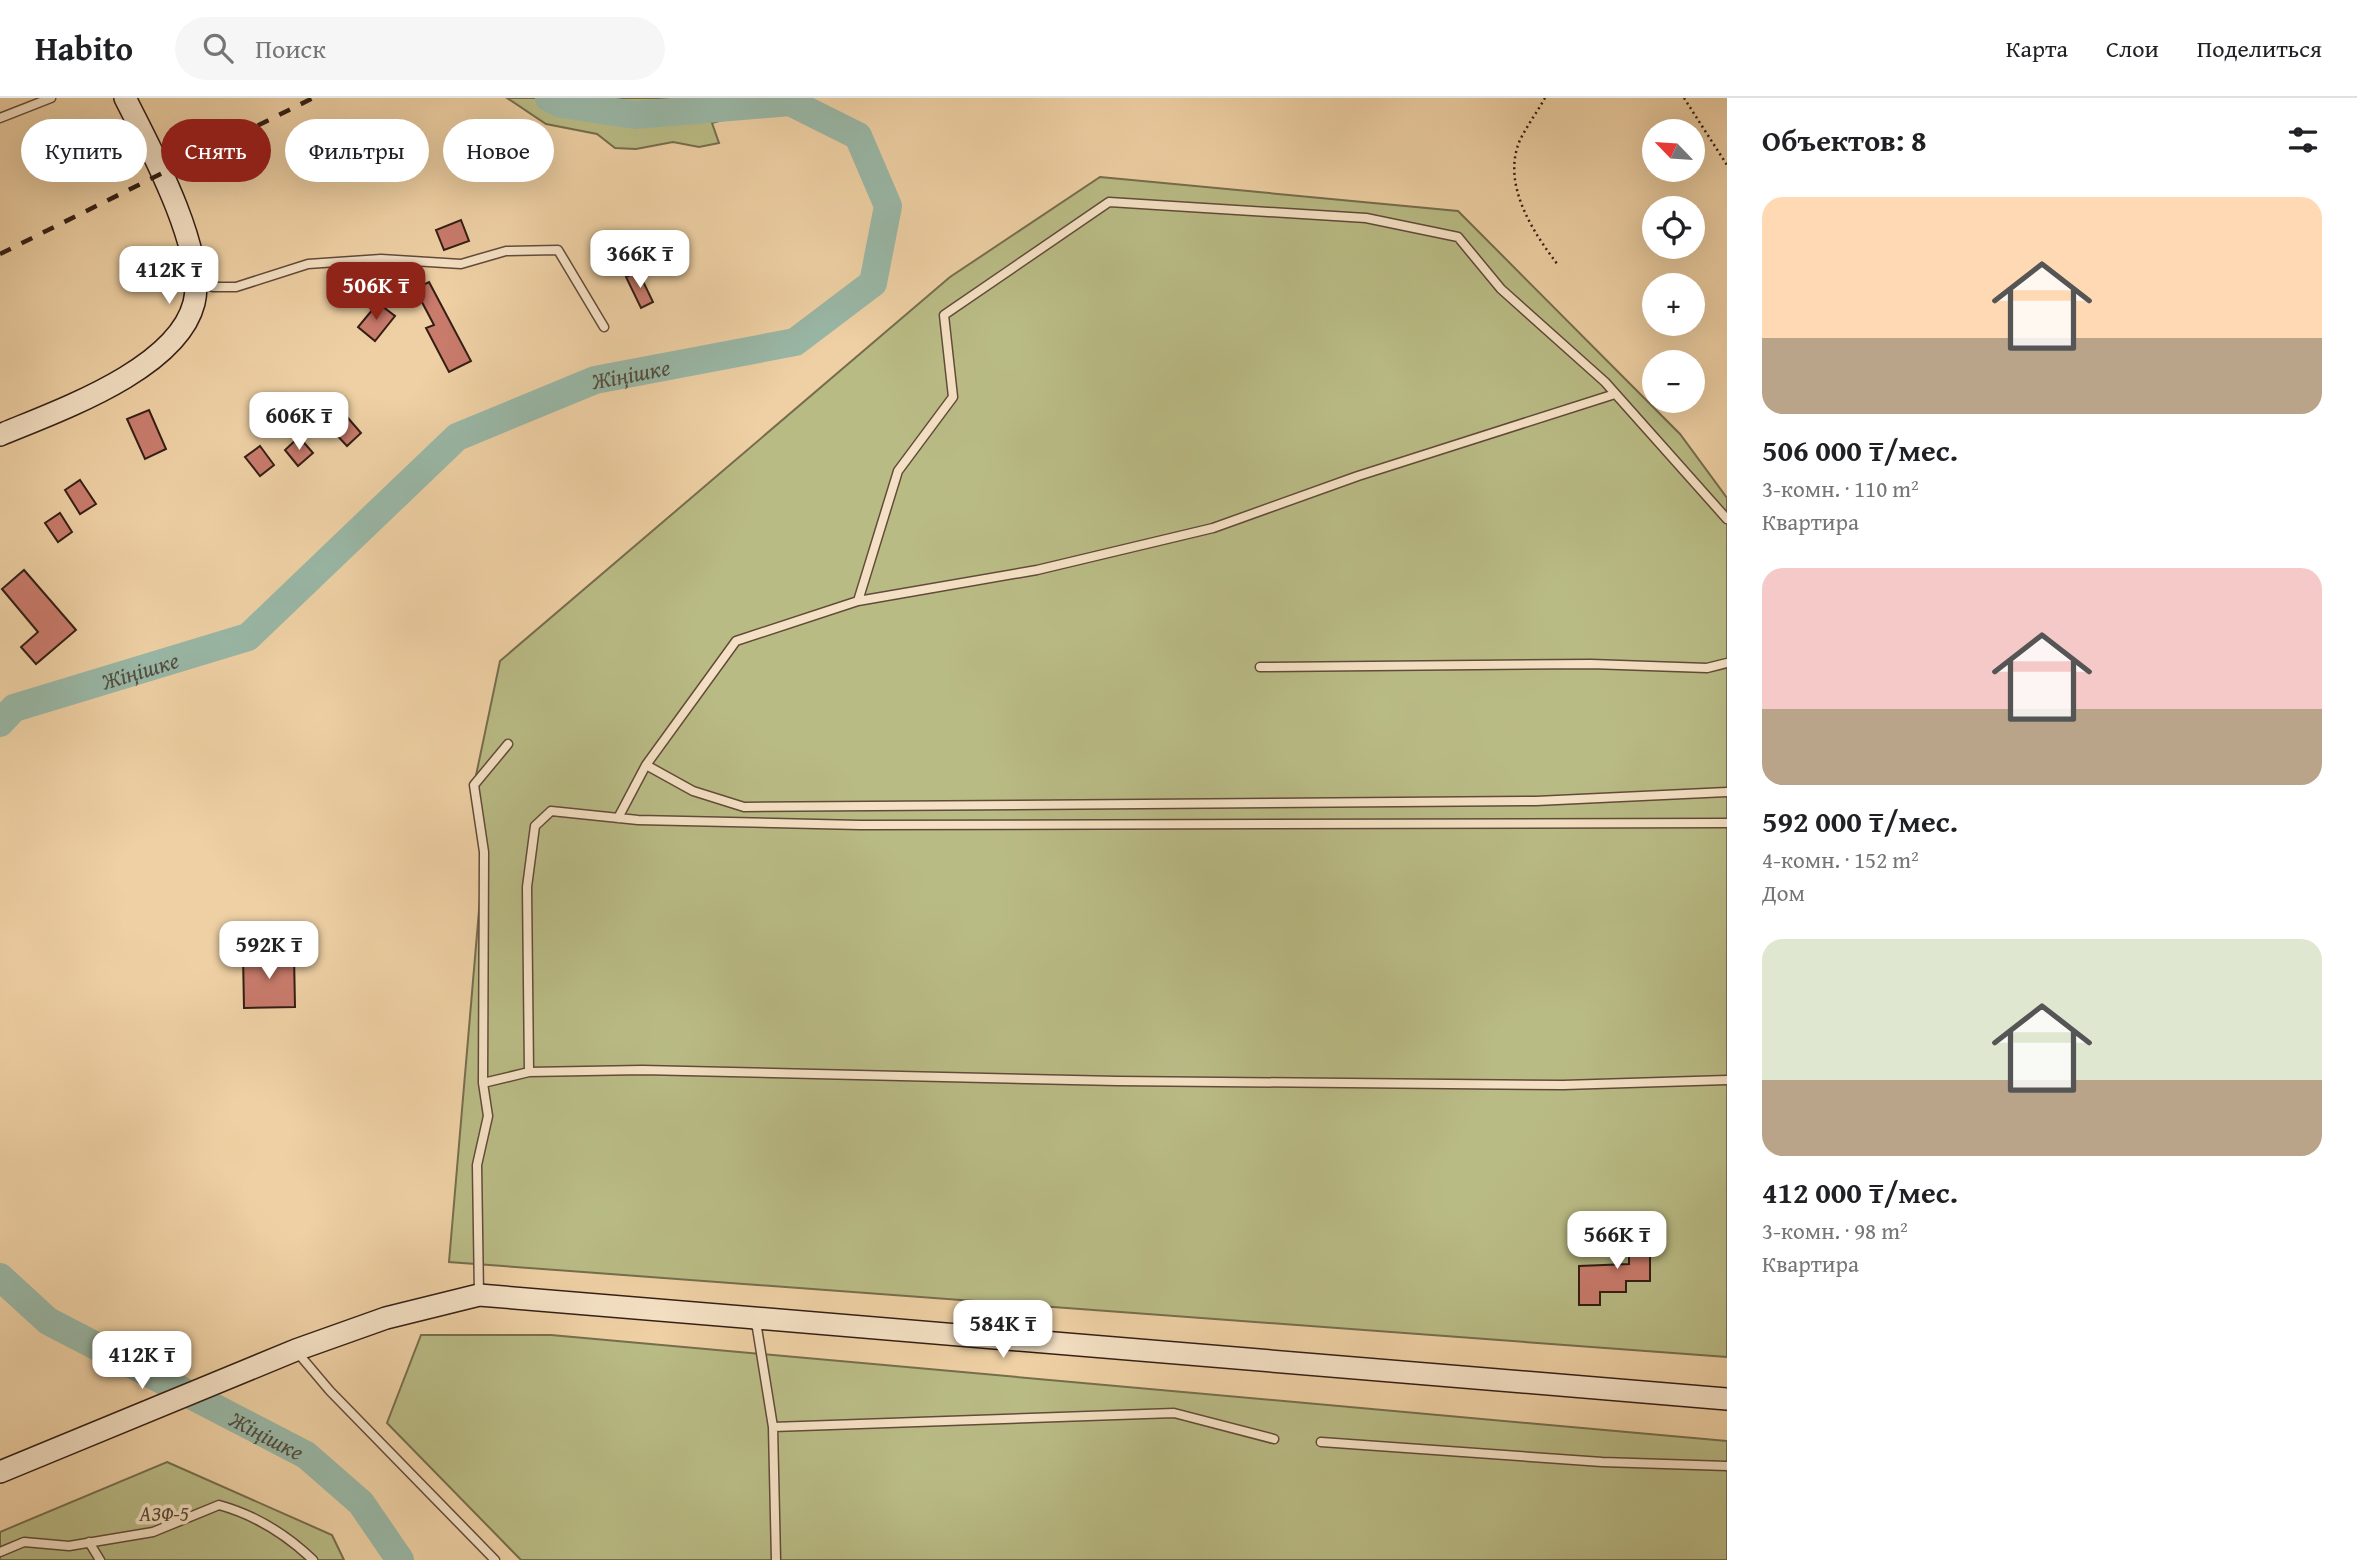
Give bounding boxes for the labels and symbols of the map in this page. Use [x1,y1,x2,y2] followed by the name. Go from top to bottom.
[1642,119,1704,182] north arrow
[583,230,697,290] pin: 366K ₸
[112,246,226,306] pin: 412K ₸
[319,262,433,322] pin: 506K ₸
[588,350,673,397] water label: Жіңішке
[242,392,356,452] pin: 606K ₸
[96,643,183,697] water label: Жіңішке
[212,922,326,981] pin: 592K ₸
[1560,1212,1674,1271] pin: 566K ₸
[946,1300,1060,1360] pin: 584K ₸
[85,1332,199,1391] pin: 412K ₸
[223,1401,310,1468] water label: Жіңішке
[138,1498,189,1529] park label: АЗФ-5

